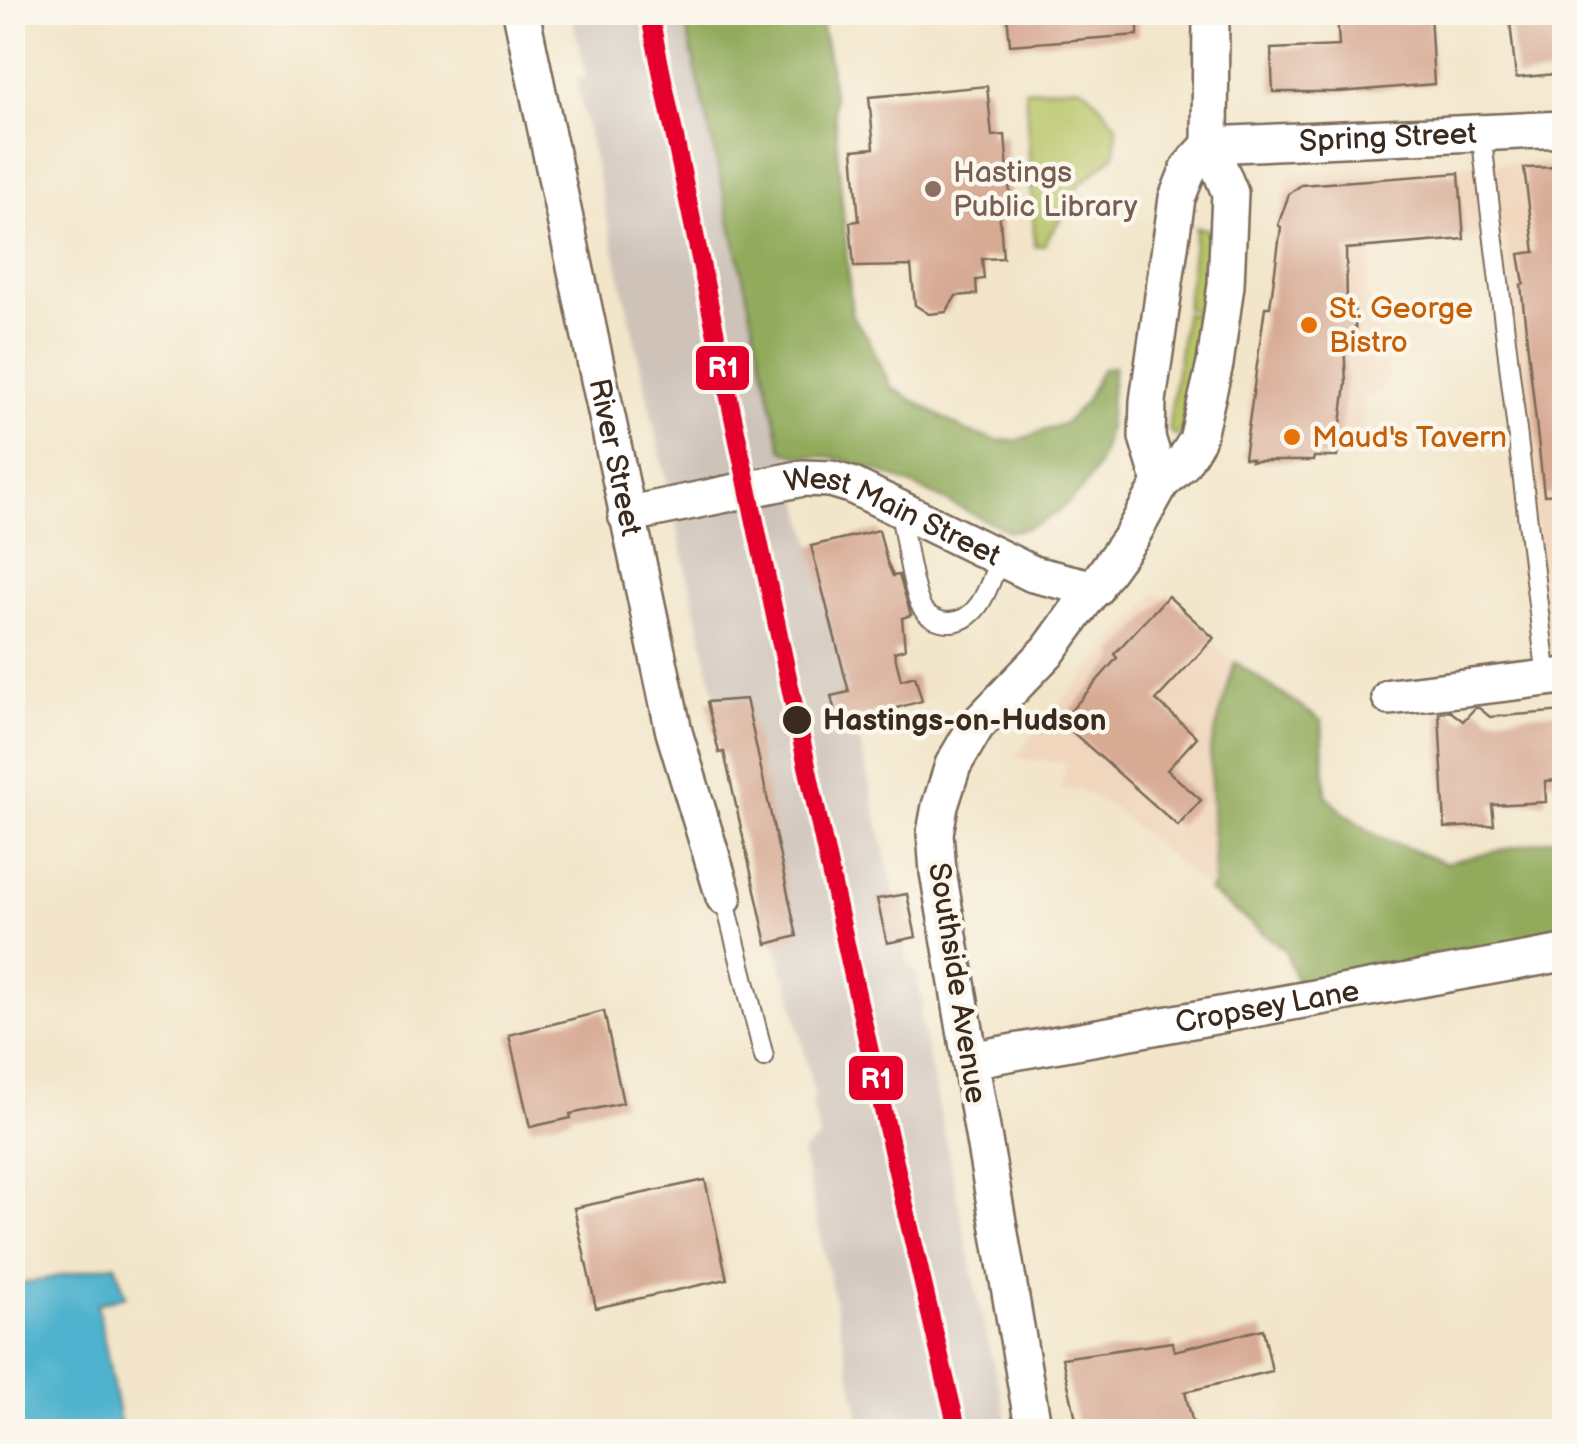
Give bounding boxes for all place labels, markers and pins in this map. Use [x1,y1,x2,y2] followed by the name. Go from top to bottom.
[953,155,1138,225] place label: Hastings Public Library
[922,178,944,200] marker: Hastings Public Library
[1329,291,1473,361] place label: St. George Bistro
[1298,314,1320,336] marker: St. George Bistro
[1312,420,1507,456] place label: Maud's Tavern
[1281,426,1303,448] marker: Maud's Tavern
[780,703,814,737] marker: Hastings-on-Hudson
[823,703,1107,739] place label: Hastings-on-Hudson

